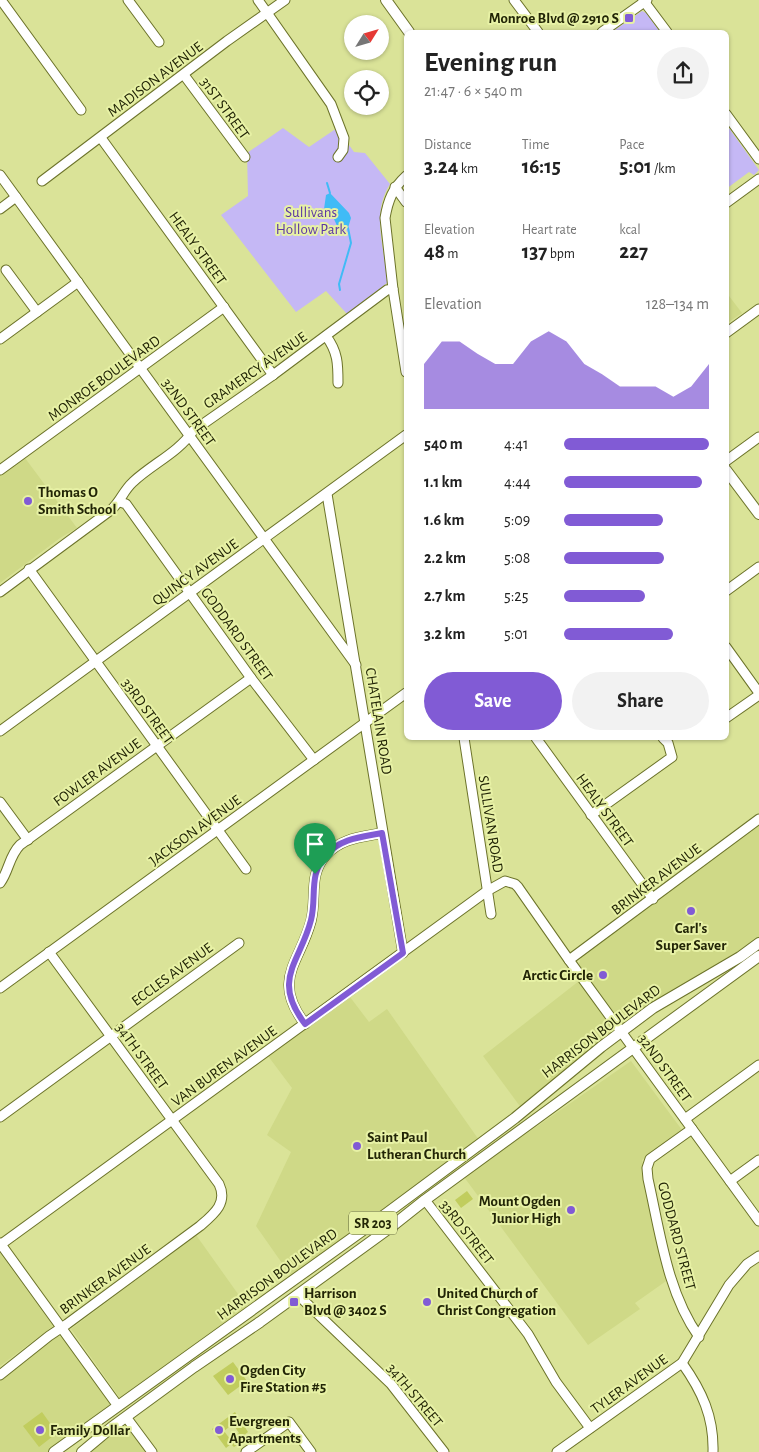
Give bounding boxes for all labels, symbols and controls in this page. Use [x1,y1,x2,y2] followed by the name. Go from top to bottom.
[489,11,619,26] place label: Monroe Blvd @ 2910 S
[623,12,635,24] marker: Monroe Blvd @ 2910 S
[344,15,389,60] north arrow
[344,15,389,115] map controls
[105,39,206,120] street label: MADISON AVENUE
[657,47,709,99] button: share
[424,49,557,77] text: Evening run
[344,70,389,115] button: locate
[197,75,252,142] street label: 31ST STREET
[424,83,523,99] text: 21:47 · 6 × 540 m
[424,138,471,152] text: Distance
[522,138,550,152] text: Time
[619,138,645,152] text: Pace
[424,156,458,177] text: 3.24
[522,156,561,177] text: 16:15
[619,156,652,177] text: 5:01
[458,162,478,176] text: km
[652,162,676,176] text: /km
[276,205,346,237] park label: Sullivans Hollow Park
[166,209,229,288] street label: HEALY STREET
[424,223,475,237] text: Elevation
[522,223,577,237] text: Heart rate
[619,223,641,237] text: kcal
[424,241,445,262] text: 48
[522,241,547,262] text: 137
[619,241,648,262] text: 227
[445,247,458,261] text: m
[547,247,575,261] text: bpm
[424,296,482,312] text: Elevation
[646,296,709,312] text: 128–134 m
[201,329,310,412] street label: GRAMERCY AVENUE
[46,333,163,424] street label: MONROE BOULEVARD
[159,376,218,449] street label: 32ND STREET
[424,436,463,452] text: 540 m
[504,436,529,452] text: 4:41
[424,474,462,490] text: 1.1 km
[504,474,531,490] text: 4:44
[38,485,116,517] place label: Thomas O Smith School
[22,495,34,507] marker: Thomas O Smith School
[424,512,464,528] text: 1.6 km
[504,512,530,528] text: 5:09
[150,536,241,608] street label: QUINCY AVENUE
[424,550,466,566] text: 2.2 km
[504,550,530,566] text: 5:08
[198,585,276,684] street label: GODDARD STREET
[424,588,465,604] text: 2.7 km
[504,588,528,604] text: 5:25
[424,626,465,642] text: 3.2 km
[504,626,528,642] text: 5:01
[363,667,394,776] street label: CHATELAIN ROAD
[424,672,562,730] button: Save
[572,672,709,730] button: Share
[119,676,177,747] street label: 33RD STREET
[51,736,144,809] street label: FOWLER AVENUE
[573,771,636,850] street label: HEALY STREET
[475,774,506,874] street label: SULLIVAN ROAD
[147,792,244,869] street label: JACKSON AVENUE
[294,823,336,874] pin
[301,830,329,858] icon: arrive
[609,841,704,918] street label: BRINKER AVENUE
[685,905,697,917] marker: Carl's Super Saver
[656,921,727,953] place label: Carl's Super Saver
[129,940,216,1009] street label: ECCLES AVENUE
[522,968,593,983] place label: Arctic Circle
[597,969,609,981] marker: Arctic Circle
[539,982,664,1081] street label: HARRISON BOULEVARD
[113,1020,171,1093] street label: 34TH STREET
[169,1023,280,1110] street label: VAN BUREN AVENUE
[635,1032,694,1105] street label: 32ND STREET
[367,1130,466,1162] place label: Saint Paul Lutheran Church
[351,1140,363,1152] marker: Saint Paul Lutheran Church
[655,1180,698,1292] street label: GODDARD STREET
[479,1194,561,1226] place label: Mount Ogden Junior High
[437,1197,497,1268] street label: 33RD STREET
[565,1204,577,1216] marker: Mount Ogden Junior High
[349,1212,397,1234] road number: SR 203
[215,1226,340,1323] street label: HARRISON BOULEVARD
[57,1242,153,1317] street label: BRINKER AVENUE
[304,1286,387,1318] place label: Harrison Blvd @ 3402 S
[437,1286,556,1318] place label: United Church of Christ Congregation
[288,1296,300,1308] marker: Harrison Blvd @ 3402 S
[421,1296,433,1308] marker: United Church of Christ Congregation
[588,1352,670,1417] street label: TYLER AVENUE
[384,1361,446,1430] street label: 34TH STREET
[240,1363,326,1395] place label: Ogden City Fire Station #5
[224,1373,236,1385] marker: Ogden City Fire Station #5
[229,1414,301,1446] place label: Evergreen Apartments
[50,1423,131,1438] place label: Family Dollar
[34,1424,46,1436] marker: Family Dollar
[213,1424,225,1436] marker: Evergreen Apartments

